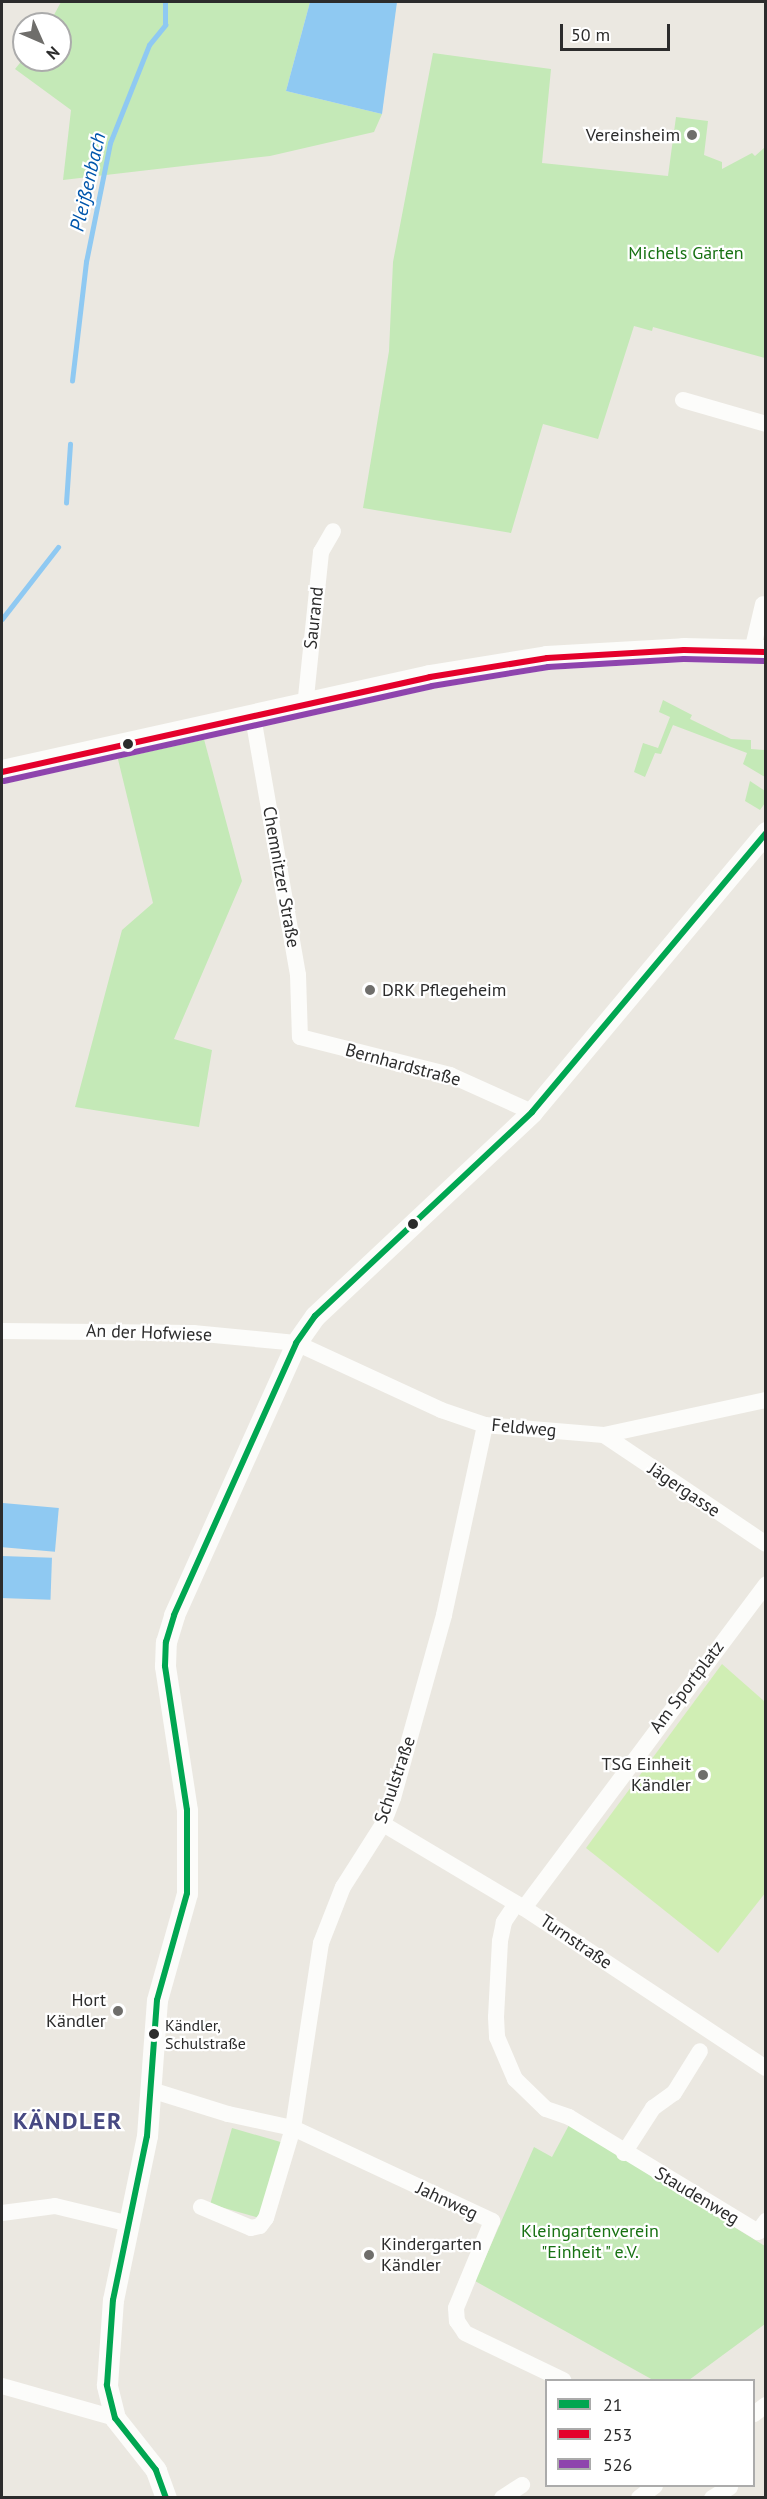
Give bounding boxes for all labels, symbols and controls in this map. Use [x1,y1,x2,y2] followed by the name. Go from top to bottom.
[12,12,72,72] north arrow
[563,12,672,50] scale bar
[571,23,610,46] text: 50 m
[43,43,64,64] text: N
[586,124,680,146] place label: Vereinsheim
[685,128,699,142] marker: Vereinsheim
[65,130,111,234] water label: Pleißenbach
[628,242,744,264] park label: Michels Gärten
[300,586,328,650] street label: Saurand
[122,738,134,750] unlabelled marker
[258,805,304,949] street label: Chemnitzer Straße
[382,979,507,1001] place label: DRK Pflegeheim
[363,983,377,997] marker: DRK Pflegeheim
[343,1039,463,1091] street label: Bernhardstraße
[407,1218,419,1230] unlabelled marker
[86,1320,212,1346] street label: An der Hofwiese
[491,1414,557,1442] street label: Feldweg
[644,1458,724,1522] street label: Jägergasse
[645,1637,729,1737] street label: Am Sportplatz
[370,1733,420,1827] street label: Schulstraße
[601,1754,691,1796] place label: TSG Einheit Kändler
[696,1768,710,1782] marker: TSG Einheit Kändler
[536,1910,616,1974] street label: Turnstraße
[46,1990,106,2032] place label: Hort Kändler
[111,2004,125,2018] marker: Hort Kändler
[165,2015,246,2053] place label: Kändler, Schulstraße
[148,2028,160,2040] marker: Kändler, Schulstraße
[13,2107,123,2135] district label: KÄNDLER
[651,2162,743,2230] street label: Staudenweg
[413,2177,481,2225] street label: Jahnweg
[521,2221,659,2264] park label: Kleingartenverein "Einheit " e.V.
[381,2234,482,2276] place label: Kindergarten Kändler
[362,2248,376,2262] marker: Kindergarten Kändler
[545,2379,755,2487] legend
[603,2393,623,2416] text: 21
[603,2423,632,2446] text: 253
[603,2453,632,2476] text: 526

